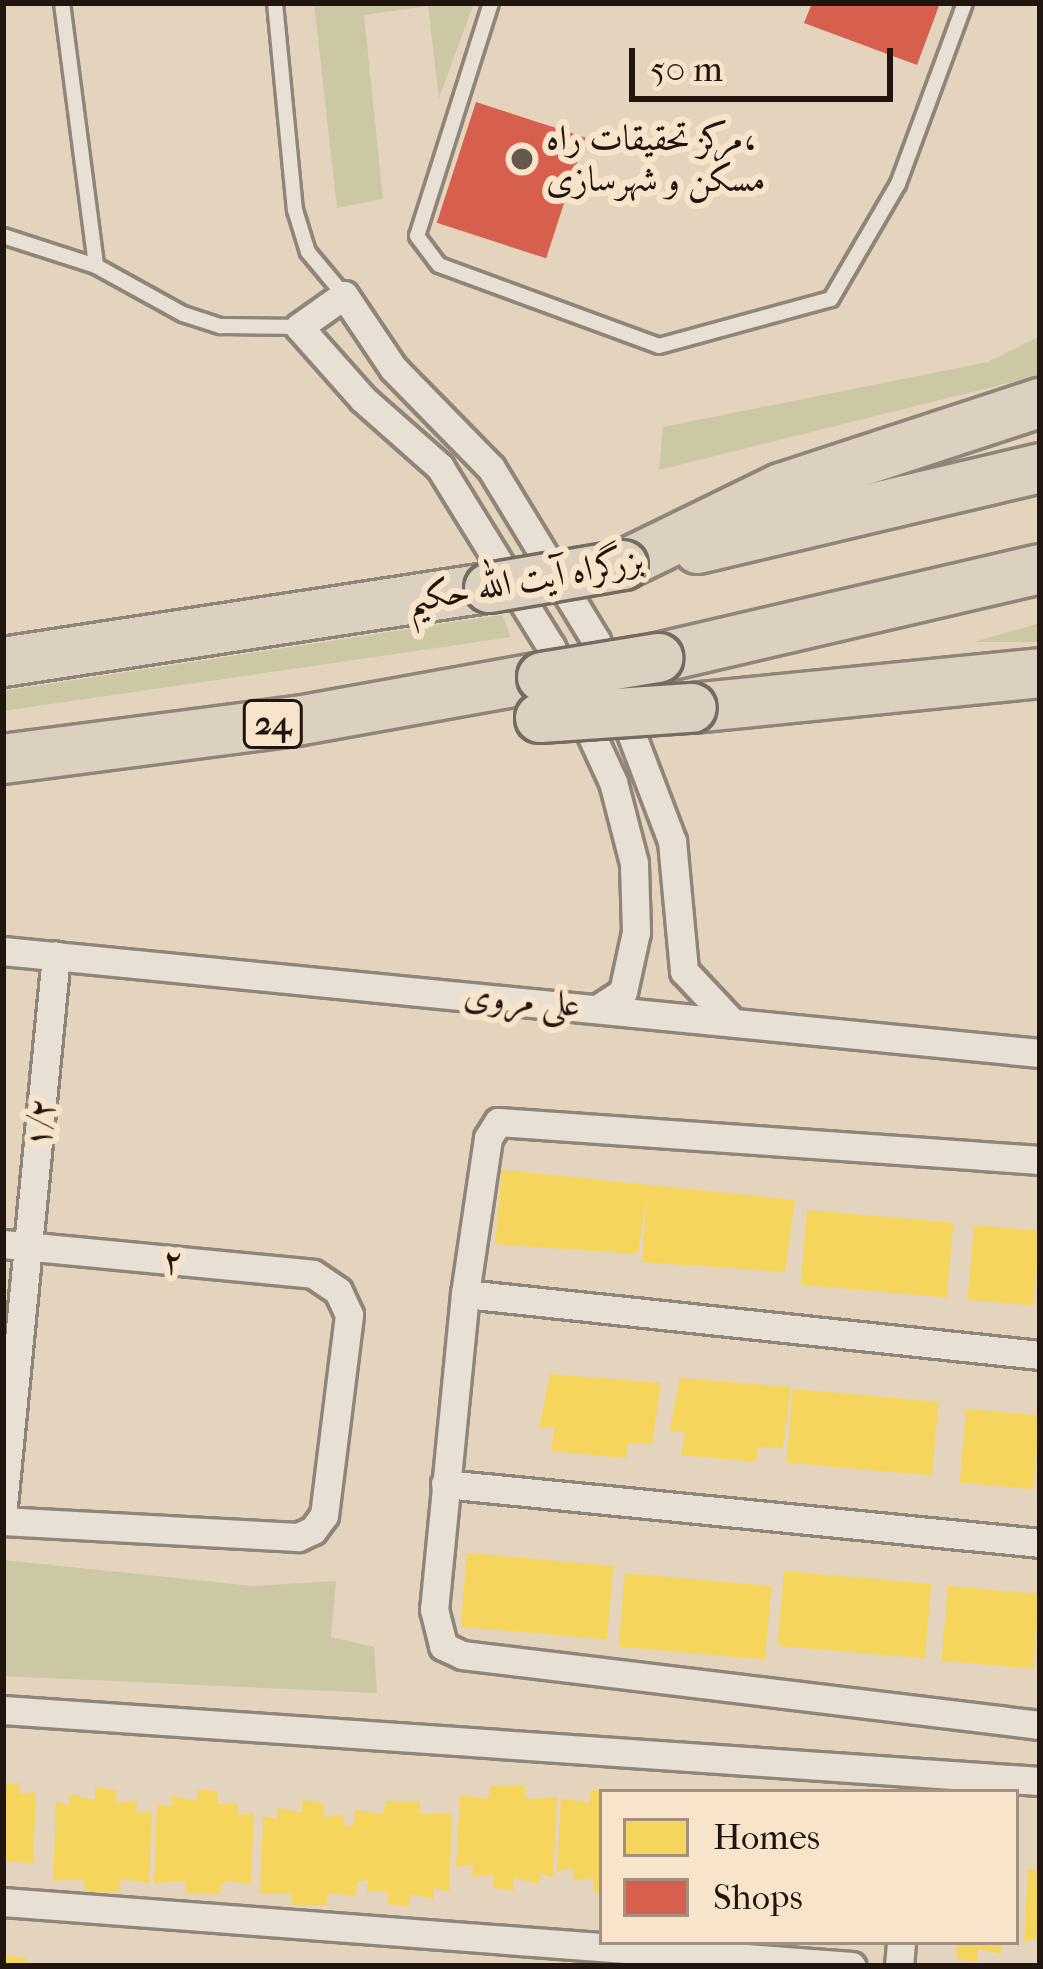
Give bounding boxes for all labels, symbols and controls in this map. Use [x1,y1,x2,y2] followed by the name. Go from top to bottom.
[635,24,899,98] scale bar
[650,48,723,90] text: 50 m
[546,116,765,201] place label: مرکز تحقیقات راه، مسکن و شهرسازی
[509,146,535,172] marker: مرکز تحقیقات راه، مسکن و شهرسازی
[403,538,647,622] street label: بزرگراه آیت الله حکیم
[240,697,306,751] road number: 24
[462,973,582,1027] street label: علی مروی
[16,1095,64,1151] street label: ۱/۲
[161,1239,185,1283] street label: ۲
[599,1789,1019,1945] legend
[713,1816,820,1858] text: Homes
[713,1876,803,1918] text: Shops

